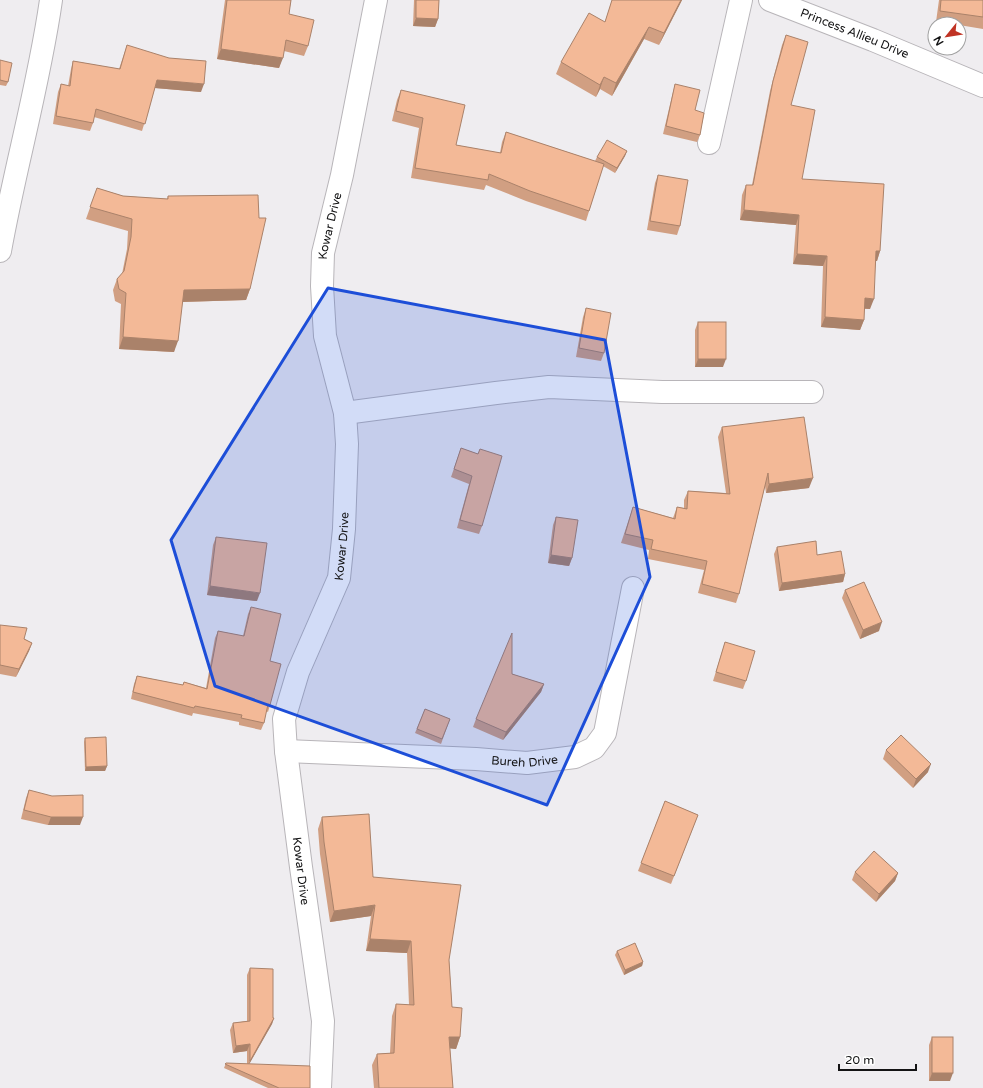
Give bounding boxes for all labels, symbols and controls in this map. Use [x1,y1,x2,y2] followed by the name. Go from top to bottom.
[798,6,911,61] street label: Princess Allieu Drive
[927,16,967,56] north arrow
[931,34,947,48] text: N
[316,191,345,260] street label: Kowar Drive
[332,512,352,581] street label: Kowar Drive
[491,752,559,770] street label: Bureh Drive
[290,836,312,906] street label: Kowar Drive
[839,1046,916,1072] scale bar
[845,1053,874,1067] text: 20 m

